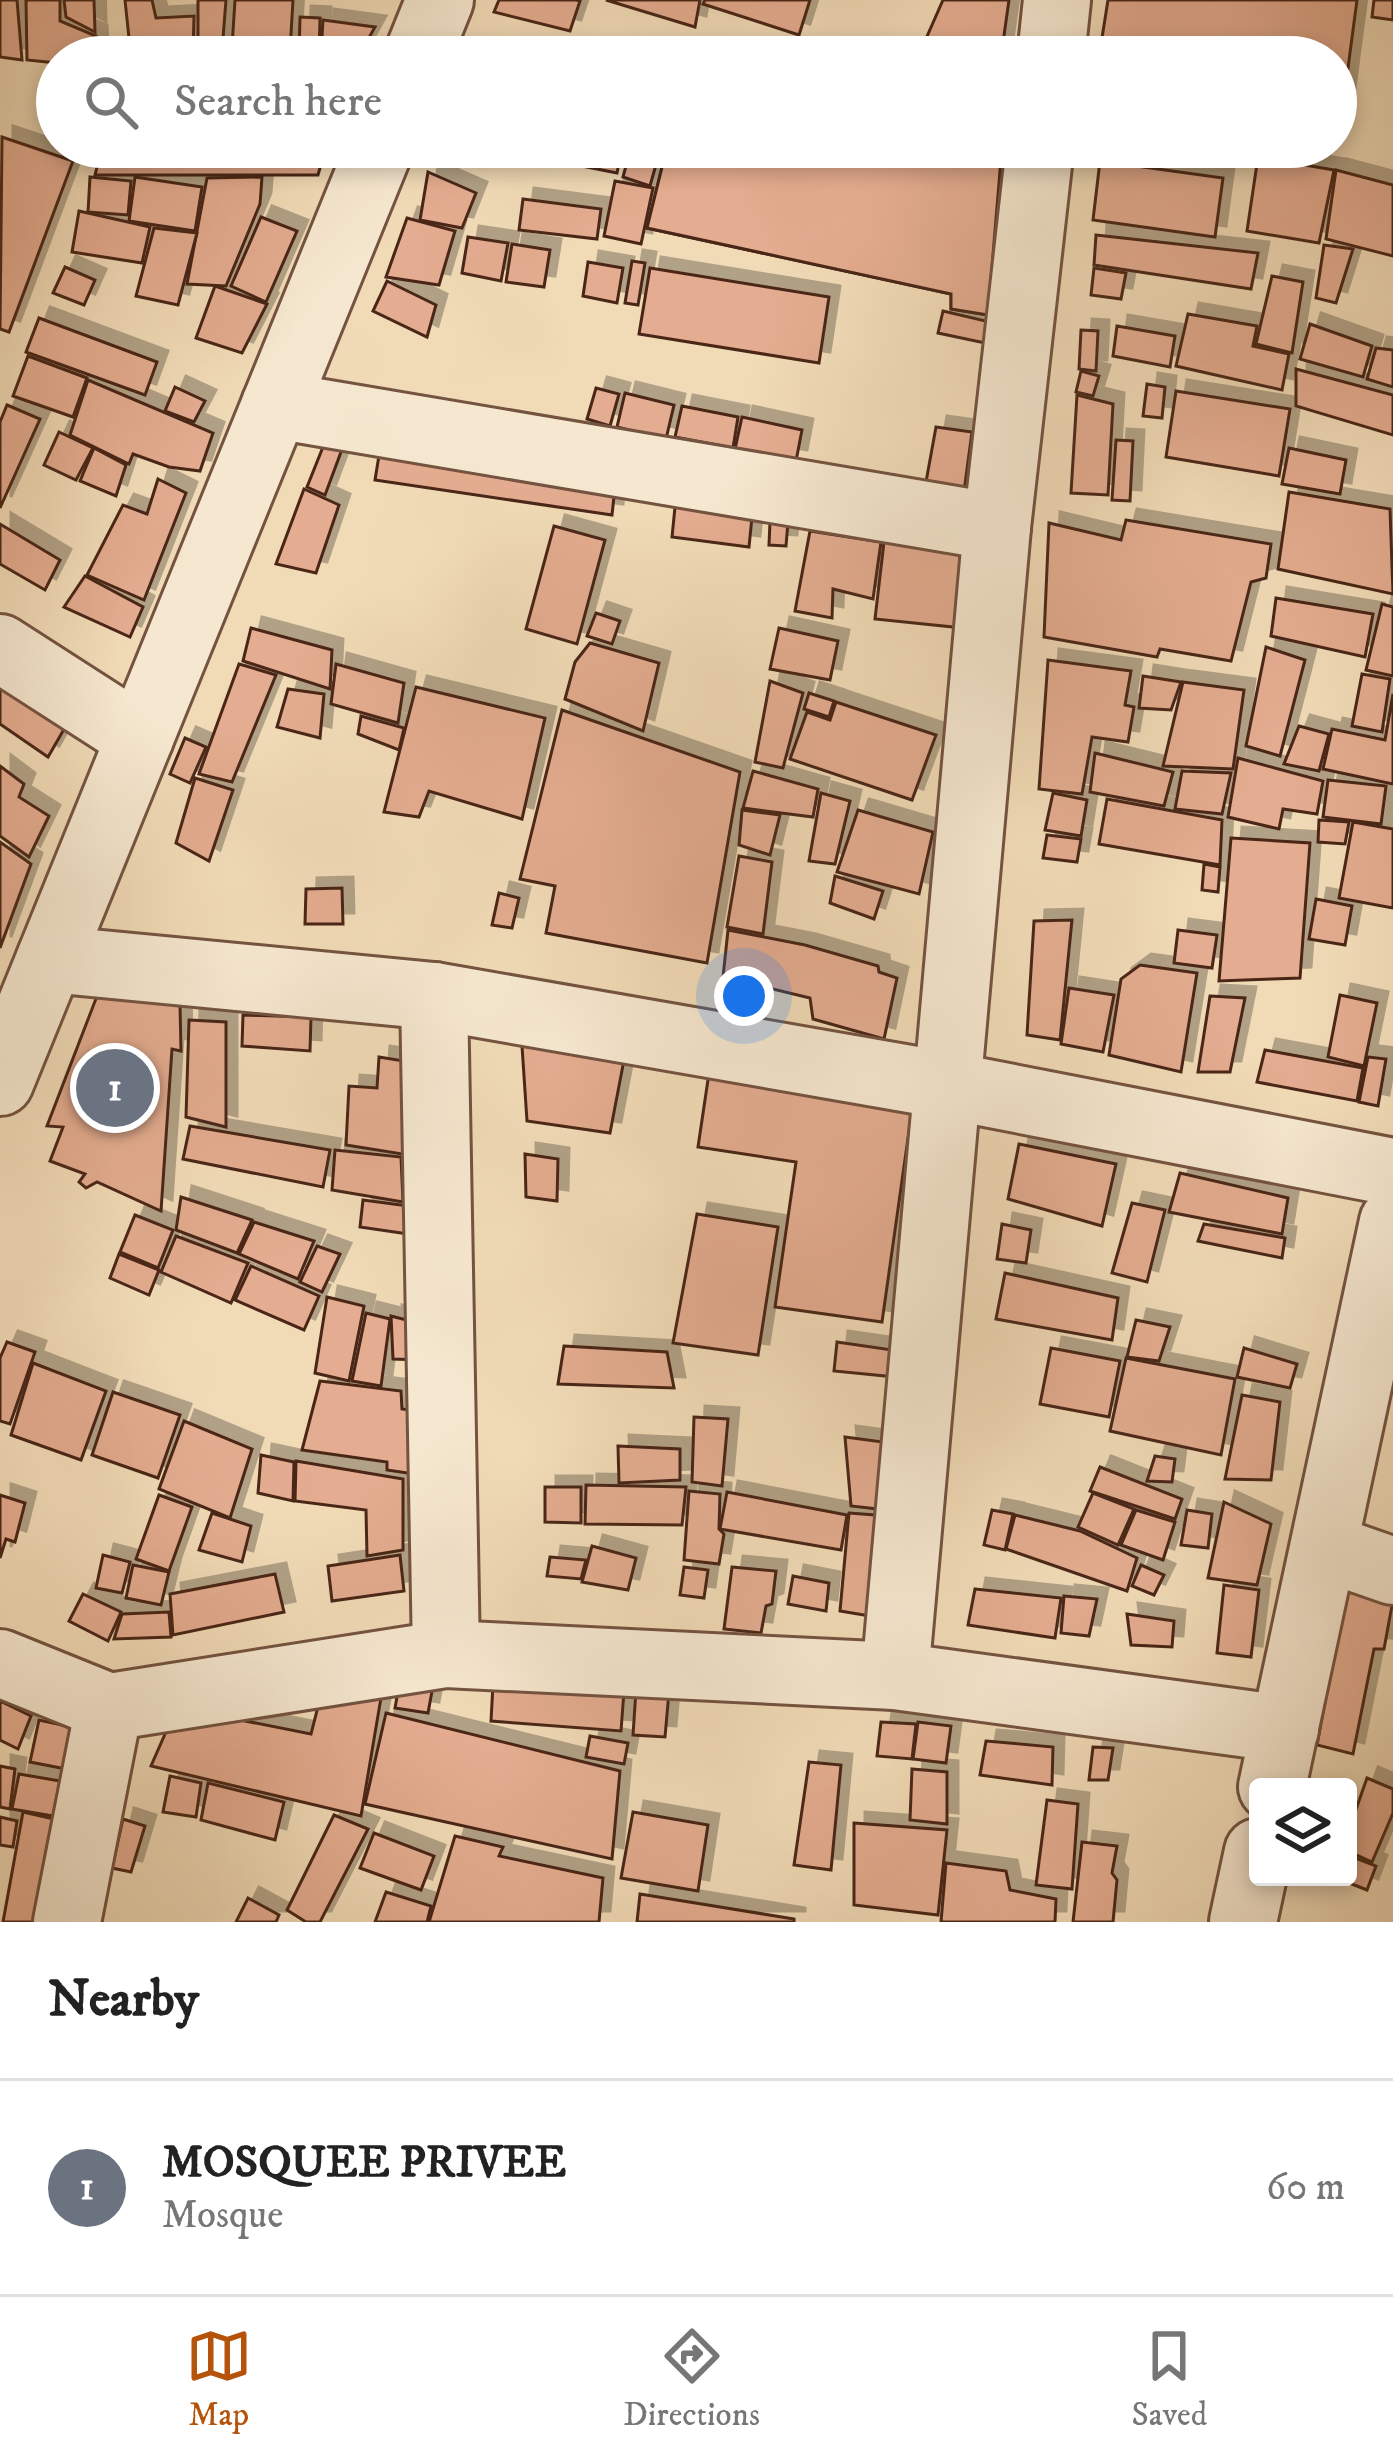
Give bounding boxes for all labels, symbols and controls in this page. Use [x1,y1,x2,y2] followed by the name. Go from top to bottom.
[36,36,1357,168] search box
[78,69,144,135] icon: search
[174,74,382,130] text: Search here
[714,966,774,1026] your location
[76,1043,154,1133] pin: 1
[1249,1778,1357,1886] map controls
[1249,1778,1357,1886] button: layers
[48,1968,199,2032] text: Nearby
[162,2135,566,2191] text: MOSQUEE PRIVEE
[80,2163,94,2212] text: 1
[1266,2163,1345,2212] text: 60 m
[162,2191,283,2240] text: Mosque
[186,2323,252,2436] tab: Map
[623,2323,760,2436] tab: Directions
[1131,2323,1207,2436] tab: Saved

